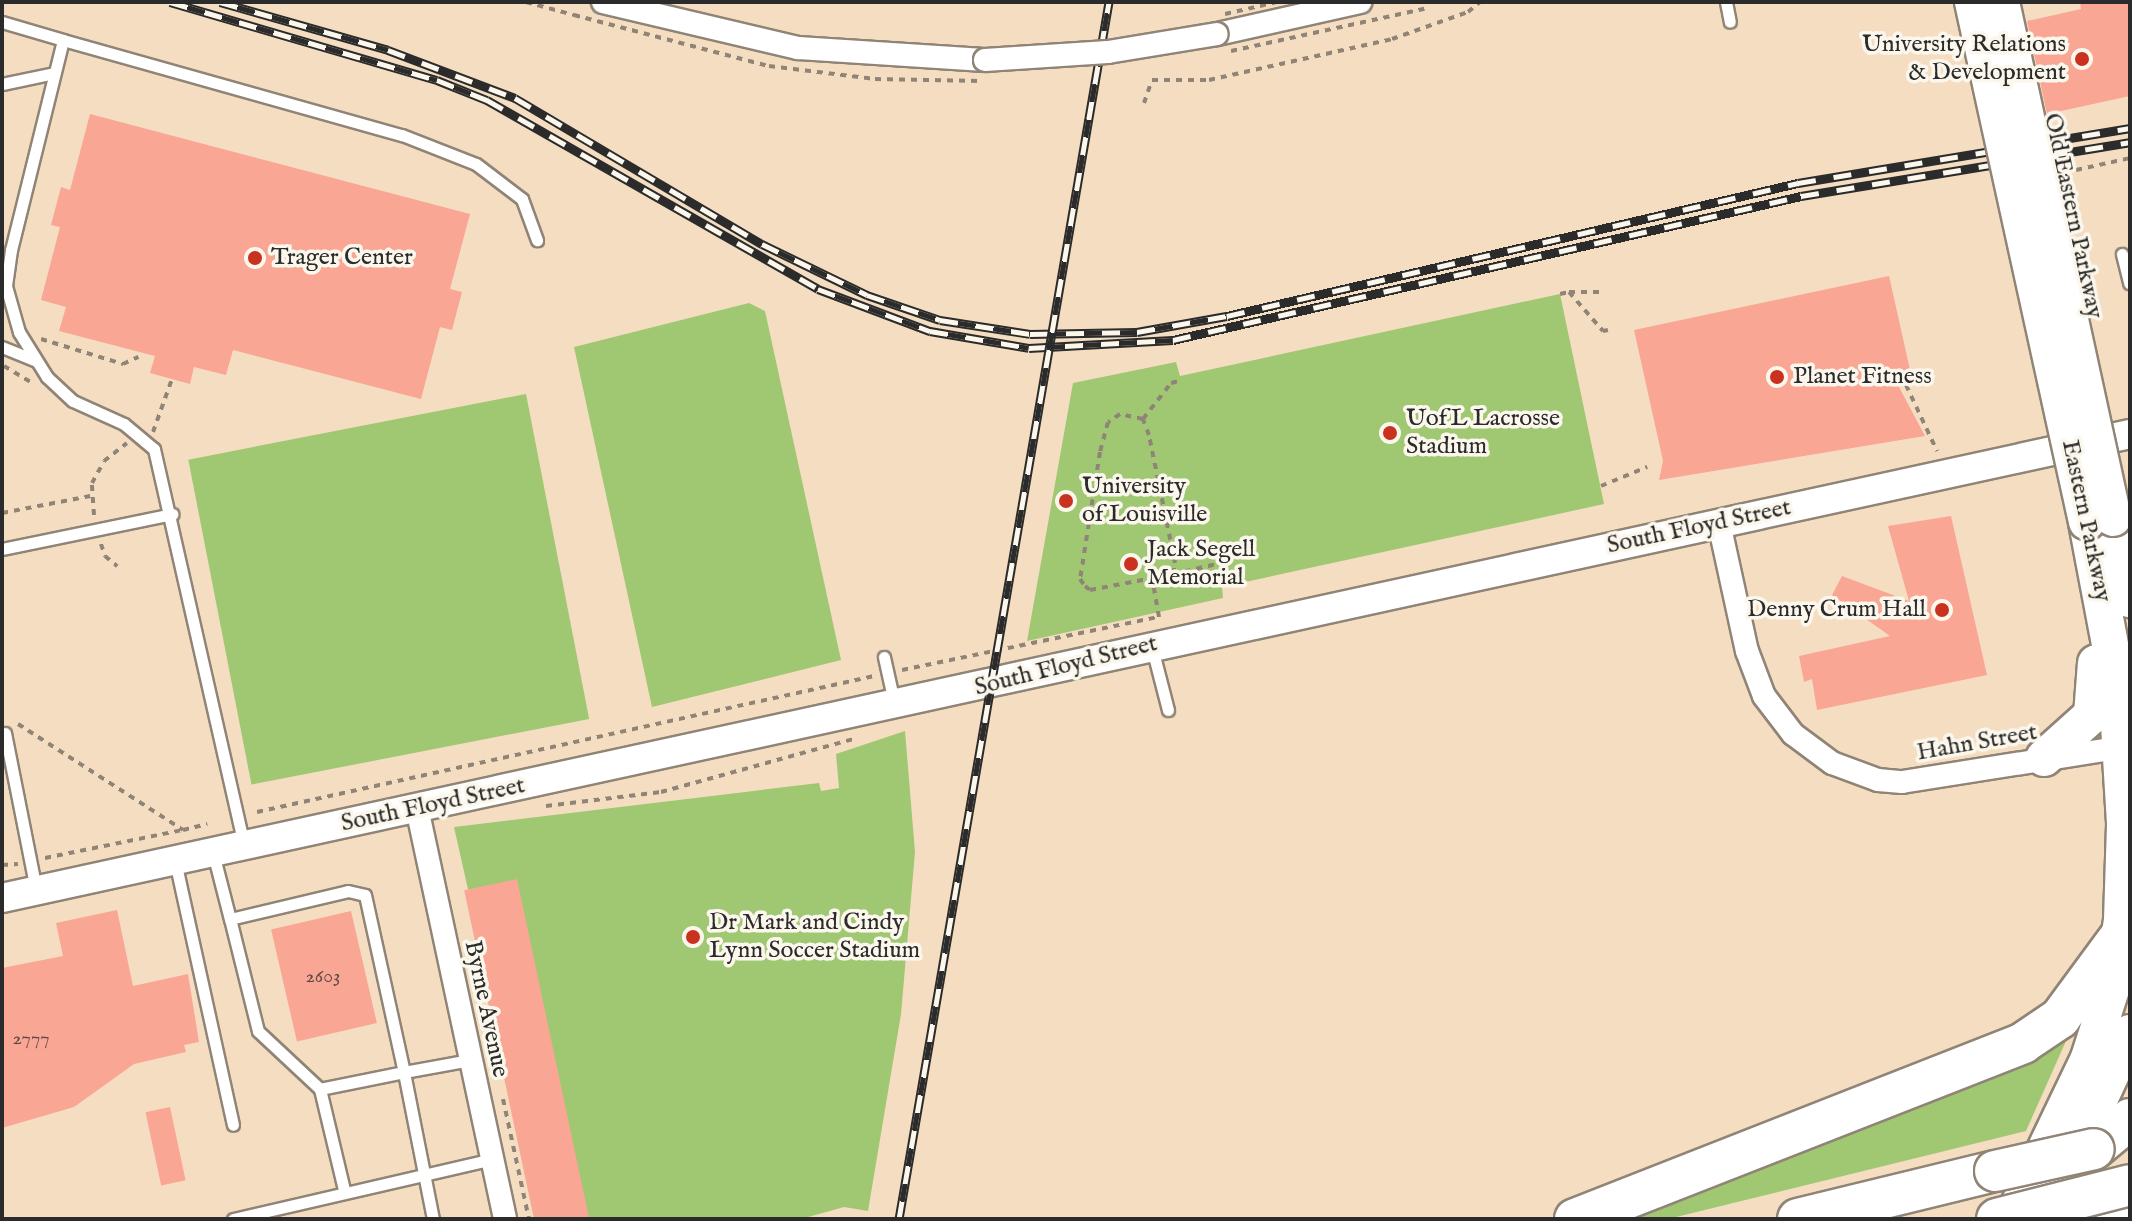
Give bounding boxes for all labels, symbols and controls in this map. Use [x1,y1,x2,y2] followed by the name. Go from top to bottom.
[1862,31,2066,87] place label: University Relations & Development
[2073,50,2091,68] marker: University Relations & Development
[2037,111,2109,321] street label: Old Eastern Parkway
[271,244,413,272] place label: Trager Center
[246,249,264,267] marker: Trager Center
[1793,363,1932,391] place label: Planet Fitness
[1768,368,1786,386] marker: Planet Fitness
[1406,405,1560,461] place label: UofL Lacrosse Stadium
[1381,424,1399,442] marker: UofL Lacrosse Stadium
[2055,437,2117,605] street label: Eastern Parkway
[1082,473,1207,529] place label: University of Louisville
[1057,492,1075,510] marker: University of Louisville
[1604,493,1794,561] street label: South Floyd Street
[1147,536,1255,592] place label: Jack Segell Memorial
[1122,555,1140,573] marker: Jack Segell Memorial
[1747,596,1926,624] place label: Denny Crum Hall
[1933,601,1951,619] marker: Denny Crum Hall
[972,629,1160,703] street label: South Floyd Street
[1915,718,2039,768] street label: Hahn Street
[338,771,528,839] street label: South Floyd Street
[709,909,920,965] place label: Dr Mark and Cindy Lynn Soccer Stadium
[684,928,702,946] marker: Dr Mark and Cindy Lynn Soccer Stadium
[457,938,515,1080] street label: Byrne Avenue
[305,964,341,988] house number: 2603
[12,1026,50,1050] house number: 2777

